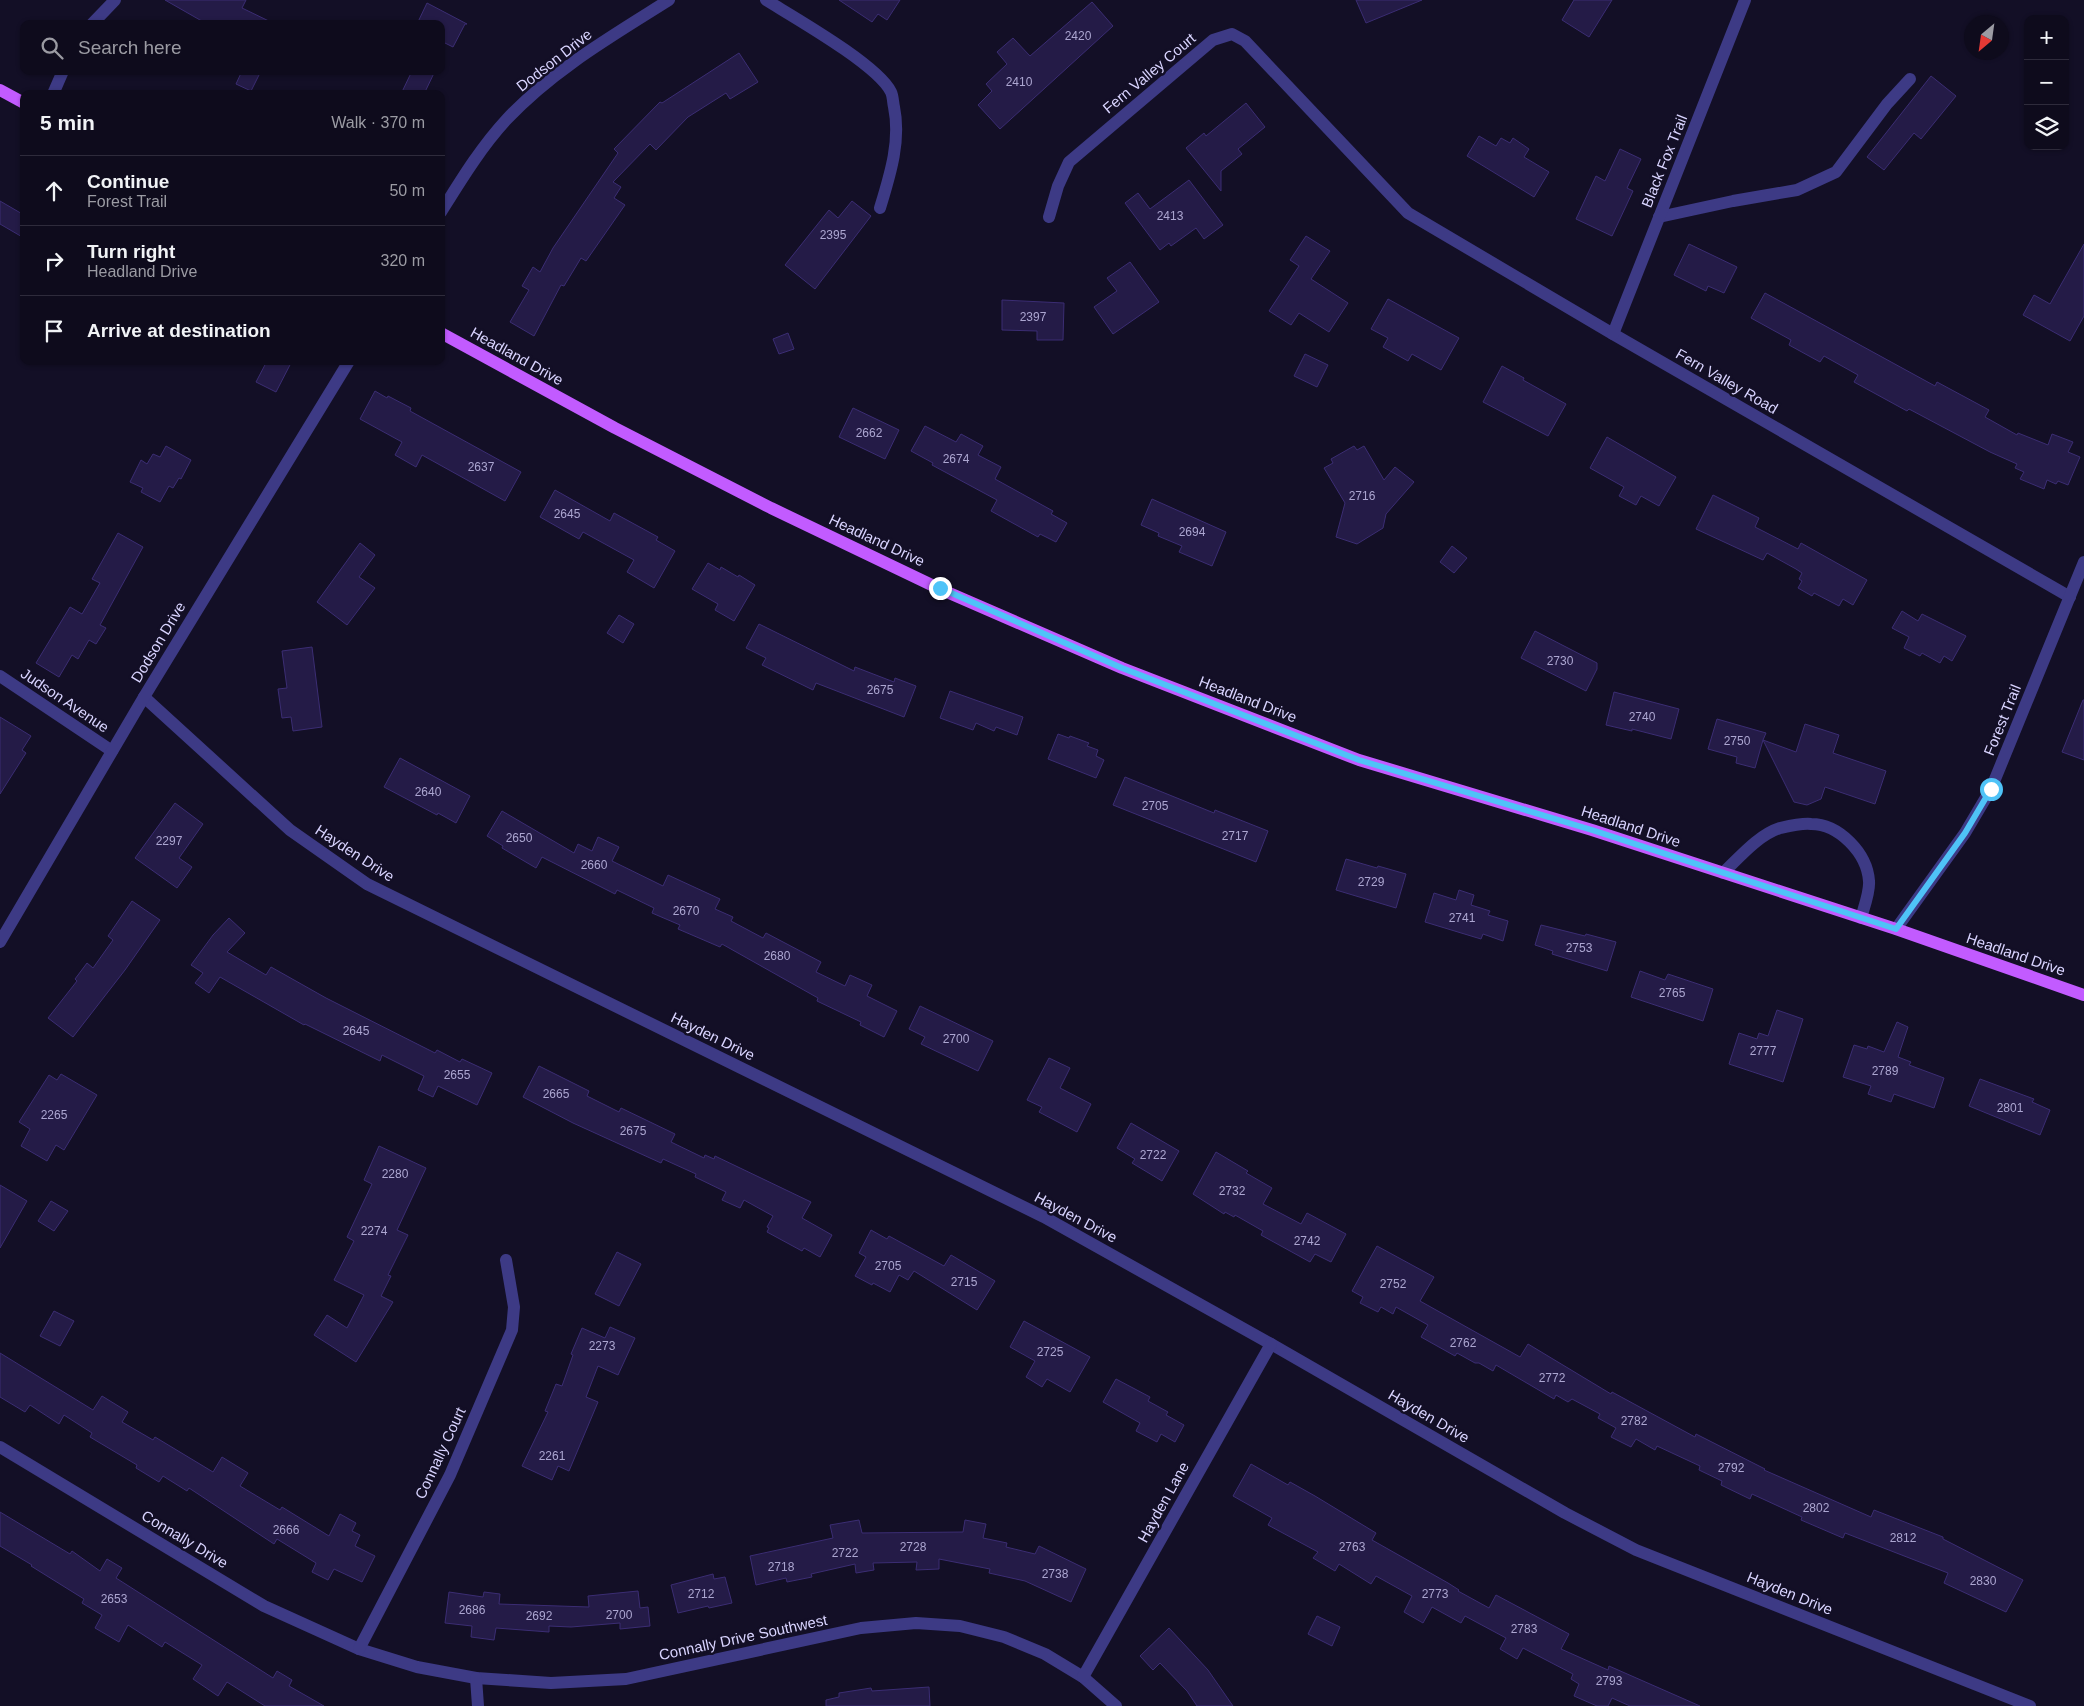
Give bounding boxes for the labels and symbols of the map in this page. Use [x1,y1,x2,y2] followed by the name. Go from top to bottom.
[1964,15,2009,60] north arrow
[513,25,595,95] street label: Dodson Drive
[1065,29,1092,43] house number: 2420
[1099,29,1199,117] street label: Fern Valley Court
[1006,75,1033,89] house number: 2410
[1638,112,1690,210] street label: Black Fox Trail
[1157,209,1184,223] house number: 2413
[820,228,847,242] house number: 2395
[1020,310,1047,324] house number: 2397
[468,324,566,388] street label: Headland Drive
[1673,345,1781,417] street label: Fern Valley Road
[856,426,883,440] house number: 2662
[943,452,970,466] house number: 2674
[468,460,495,474] house number: 2637
[1349,489,1376,503] house number: 2716
[554,507,581,521] house number: 2645
[827,510,927,570] street label: Headland Drive
[1179,525,1206,539] house number: 2694
[929,577,952,600] route end
[127,599,189,685] street label: Dodson Drive
[1547,654,1574,668] house number: 2730
[18,664,112,736] street label: Judson Avenue
[1197,673,1299,725] street label: Headland Drive
[1980,682,2024,758] street label: Forest Trail
[867,683,894,697] house number: 2675
[1629,710,1656,724] house number: 2740
[1724,734,1751,748] house number: 2750
[1980,778,2003,801] route start
[415,785,442,799] house number: 2640
[1142,799,1169,813] house number: 2705
[1579,802,1683,850] street label: Headland Drive
[312,821,398,885] street label: Hayden Drive
[1222,829,1249,843] house number: 2717
[506,831,533,845] house number: 2650
[156,834,183,848] house number: 2297
[581,858,608,872] house number: 2660
[1358,875,1385,889] house number: 2729
[673,904,700,918] house number: 2670
[1449,911,1476,925] house number: 2741
[1964,929,2068,979] street label: Headland Drive
[1566,941,1593,955] house number: 2753
[764,949,791,963] house number: 2680
[1659,986,1686,1000] house number: 2765
[668,1008,758,1064] street label: Hayden Drive
[343,1024,370,1038] house number: 2645
[943,1032,970,1046] house number: 2700
[1750,1044,1777,1058] house number: 2777
[1872,1064,1899,1078] house number: 2789
[444,1068,471,1082] house number: 2655
[543,1087,570,1101] house number: 2665
[1997,1101,2024,1115] house number: 2801
[41,1108,68,1122] house number: 2265
[620,1124,647,1138] house number: 2675
[1140,1148,1167,1162] house number: 2722
[382,1167,409,1181] house number: 2280
[1219,1184,1246,1198] house number: 2732
[1032,1188,1120,1246] street label: Hayden Drive
[361,1224,388,1238] house number: 2274
[1294,1234,1321,1248] house number: 2742
[875,1259,902,1273] house number: 2705
[951,1275,978,1289] house number: 2715
[1380,1277,1407,1291] house number: 2752
[1450,1336,1477,1350] house number: 2762
[589,1339,616,1353] house number: 2273
[1037,1345,1064,1359] house number: 2725
[1539,1371,1566,1385] house number: 2772
[1385,1386,1473,1446] street label: Hayden Drive
[411,1404,469,1502] street label: Connally Court
[1621,1414,1648,1428] house number: 2782
[539,1449,566,1463] house number: 2261
[1134,1459,1192,1545] street label: Hayden Lane
[1718,1461,1745,1475] house number: 2792
[1803,1501,1830,1515] house number: 2802
[139,1507,231,1571] street label: Connally Drive
[273,1523,300,1537] house number: 2666
[1890,1531,1917,1545] house number: 2812
[900,1540,927,1554] house number: 2728
[1339,1540,1366,1554] house number: 2763
[832,1546,859,1560] house number: 2722
[768,1560,795,1574] house number: 2718
[1042,1567,1069,1581] house number: 2738
[1745,1568,1835,1618] street label: Hayden Drive
[1970,1574,1997,1588] house number: 2830
[688,1587,715,1601] house number: 2712
[1422,1587,1449,1601] house number: 2773
[101,1592,128,1606] house number: 2653
[459,1603,486,1617] house number: 2686
[606,1608,633,1622] house number: 2700
[526,1609,553,1623] house number: 2692
[657,1611,830,1663] street label: Connally Drive Southwest
[1511,1622,1538,1636] house number: 2783
[1596,1674,1623,1688] house number: 2793

